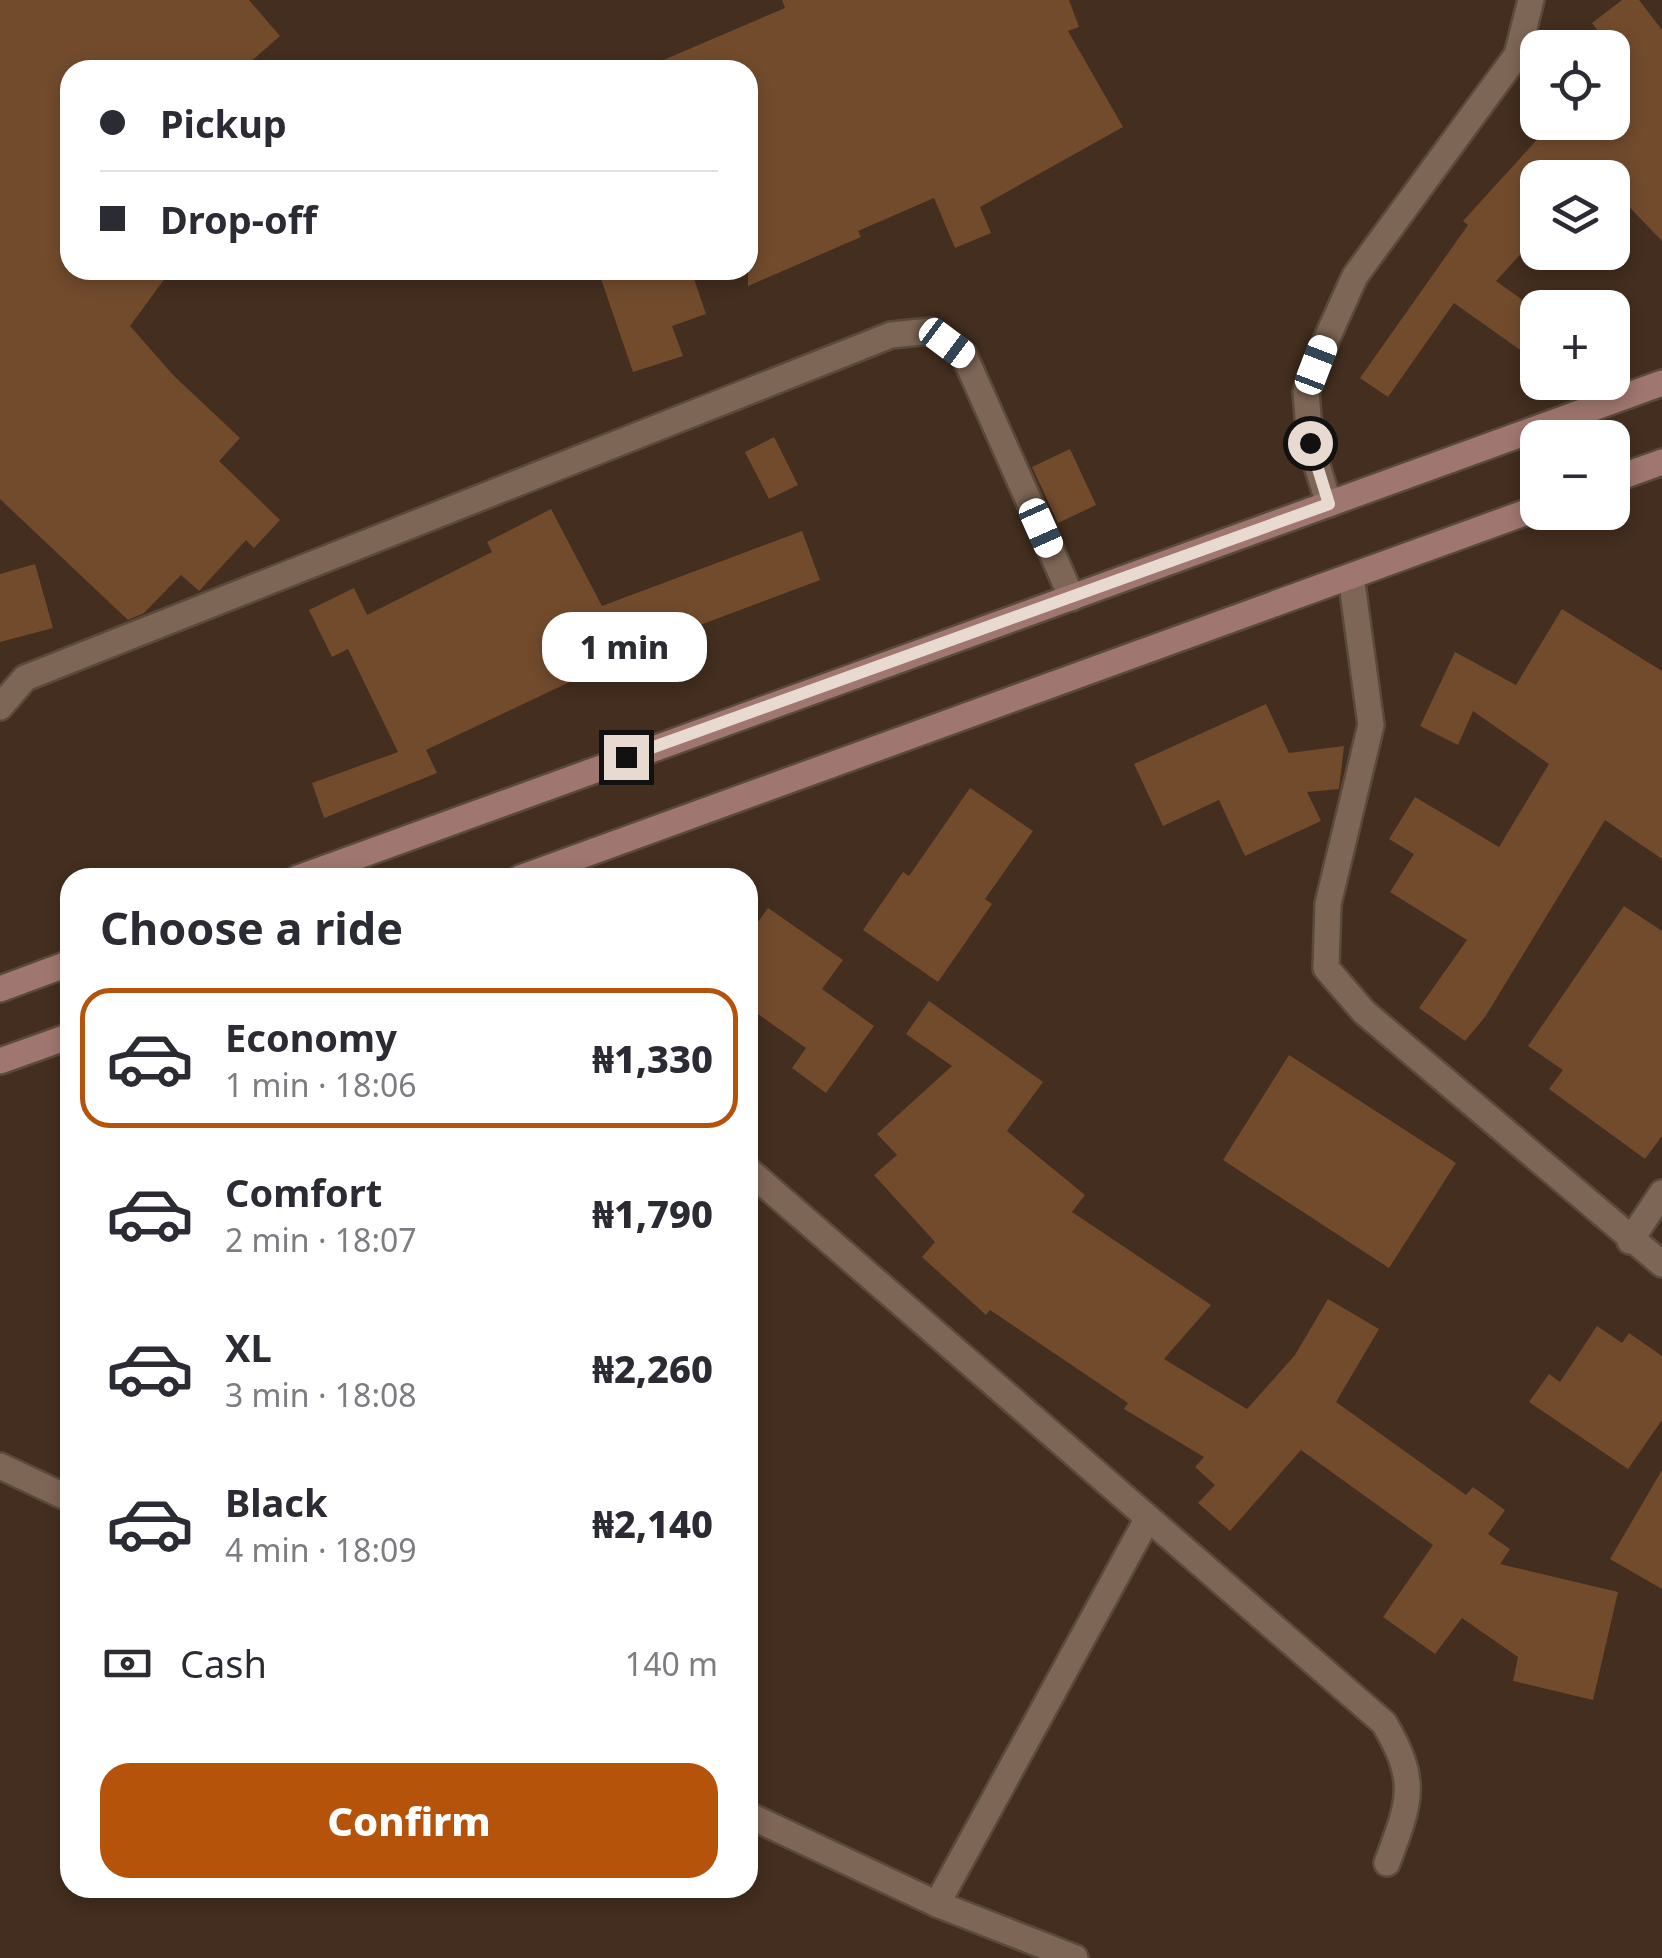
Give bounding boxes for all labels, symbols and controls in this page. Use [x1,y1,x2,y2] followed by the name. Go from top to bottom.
[1520,30,1630,530] map controls
[1520,30,1630,140] button: locate
[160,97,287,149] text: Pickup
[1520,160,1630,270] button: layers
[160,193,317,245] text: Drop-off
[1520,290,1630,400] button: +
[914,313,980,373] car
[1291,332,1341,398] car
[1520,420,1630,530] button: −
[1288,421,1333,466] route start
[1015,494,1067,562] car
[544,612,708,682] callout: 1 min
[580,625,669,668] text: 1 min
[604,735,649,780] route end
[100,897,403,958] text: Choose a ride
[225,1011,397,1063] text: Economy
[105,1013,195,1103] icon: car
[592,1032,713,1084] text: ₦1,330
[225,1063,417,1106] text: 1 min · 18:06
[225,1166,382,1218] text: Comfort
[105,1168,195,1258] icon: car
[592,1187,713,1239] text: ₦1,790
[225,1218,417,1261] text: 2 min · 18:07
[225,1321,272,1373] text: XL
[105,1323,195,1413] icon: car
[592,1342,713,1394] text: ₦2,260
[225,1373,417,1416] text: 3 min · 18:08
[225,1476,328,1528] text: Black
[105,1478,195,1568] icon: car
[592,1497,713,1549] text: ₦2,140
[225,1528,417,1571] text: 4 min · 18:09
[100,1636,155,1691] icon: cash
[180,1637,267,1689] text: Cash
[625,1642,718,1685] text: 140 m
[100,1763,718,1878] button: Confirm

